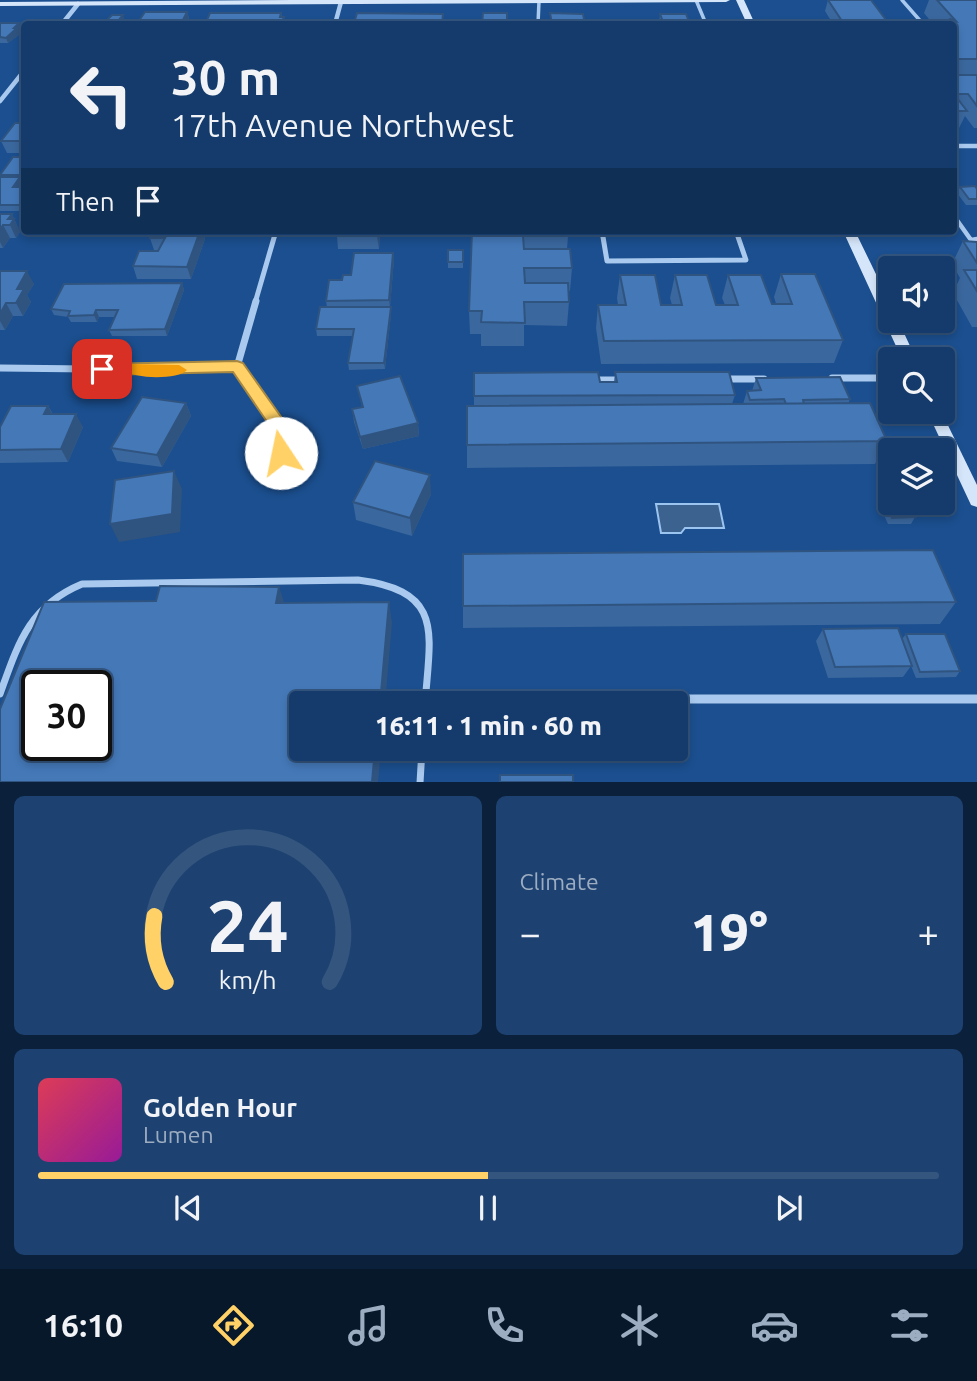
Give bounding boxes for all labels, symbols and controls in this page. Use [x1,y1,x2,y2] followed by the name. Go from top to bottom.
[56,49,147,140] icon: left
[171,49,280,104] text: 30 m
[171,107,514,143] text: 17th Avenue Northwest
[129,182,167,220] icon: arrive
[56,187,115,216] text: Then
[878,256,955,515] map controls
[878,256,955,333] button: sound
[72,339,132,399] pin
[878,347,955,424] button: search
[83,350,121,388] icon: arrive
[244,416,318,490] position arrow
[878,438,955,515] button: layers
[21,670,112,761] speed limit sign: 30
[375,711,602,740] text: 16:11 · 1 min · 60 m
[520,869,599,894] text: Climate
[207,884,289,966] text: 24
[690,903,768,961] text: 19°
[520,912,541,954] text: −
[918,912,939,954] text: +
[219,965,277,993] text: km/h
[143,1093,297,1122] text: Golden Hour
[143,1122,214,1147] text: Lumen
[169,1189,207,1227] icon: previous
[469,1189,507,1227] icon: pause
[770,1189,808,1227] icon: next
[209,1301,258,1350] icon: directions
[344,1301,393,1350] icon: music
[480,1301,529,1350] icon: phone
[615,1301,664,1350] icon: climate
[750,1301,799,1350] icon: car
[885,1301,934,1350] icon: filters
[43,1307,123,1343] text: 16:10

